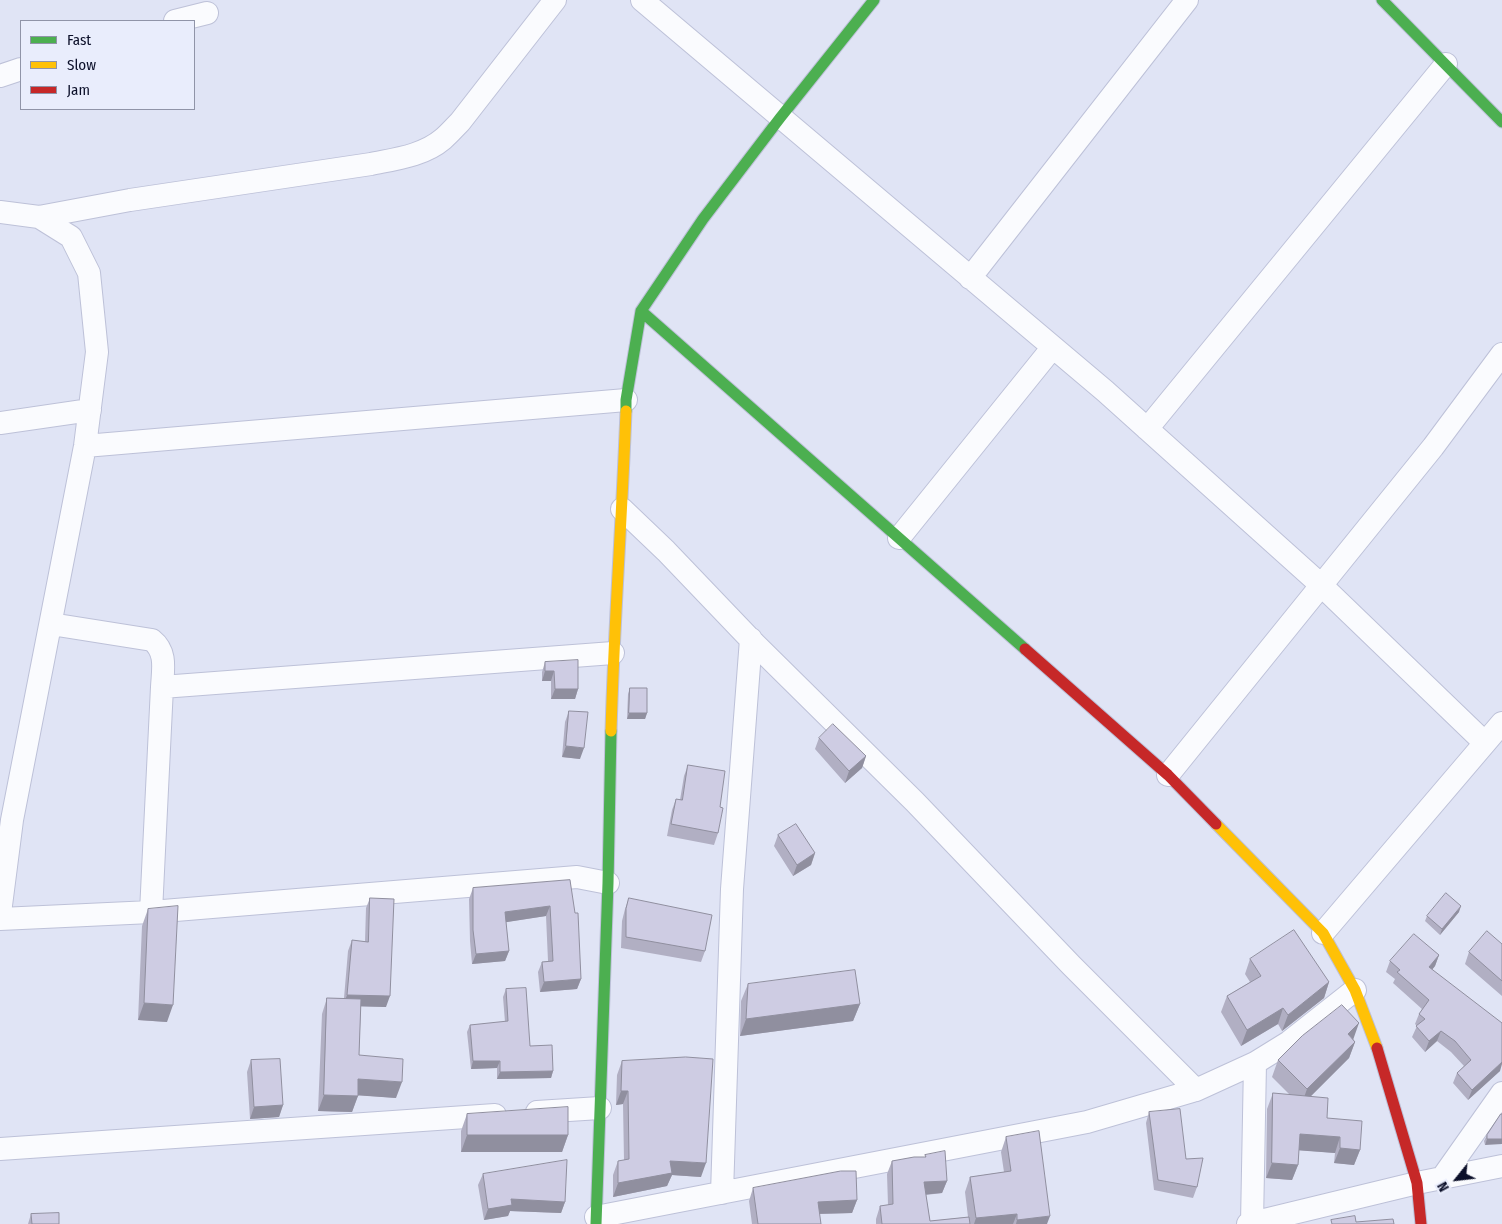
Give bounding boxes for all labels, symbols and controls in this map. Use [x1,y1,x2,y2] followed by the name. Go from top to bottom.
[20,20,195,110] legend
[67,31,91,49] text: Fast
[67,56,96,74] text: Slow
[67,81,90,99] text: Jam
[1432,1154,1482,1204] north arrow
[1434,1179,1453,1194] text: N

